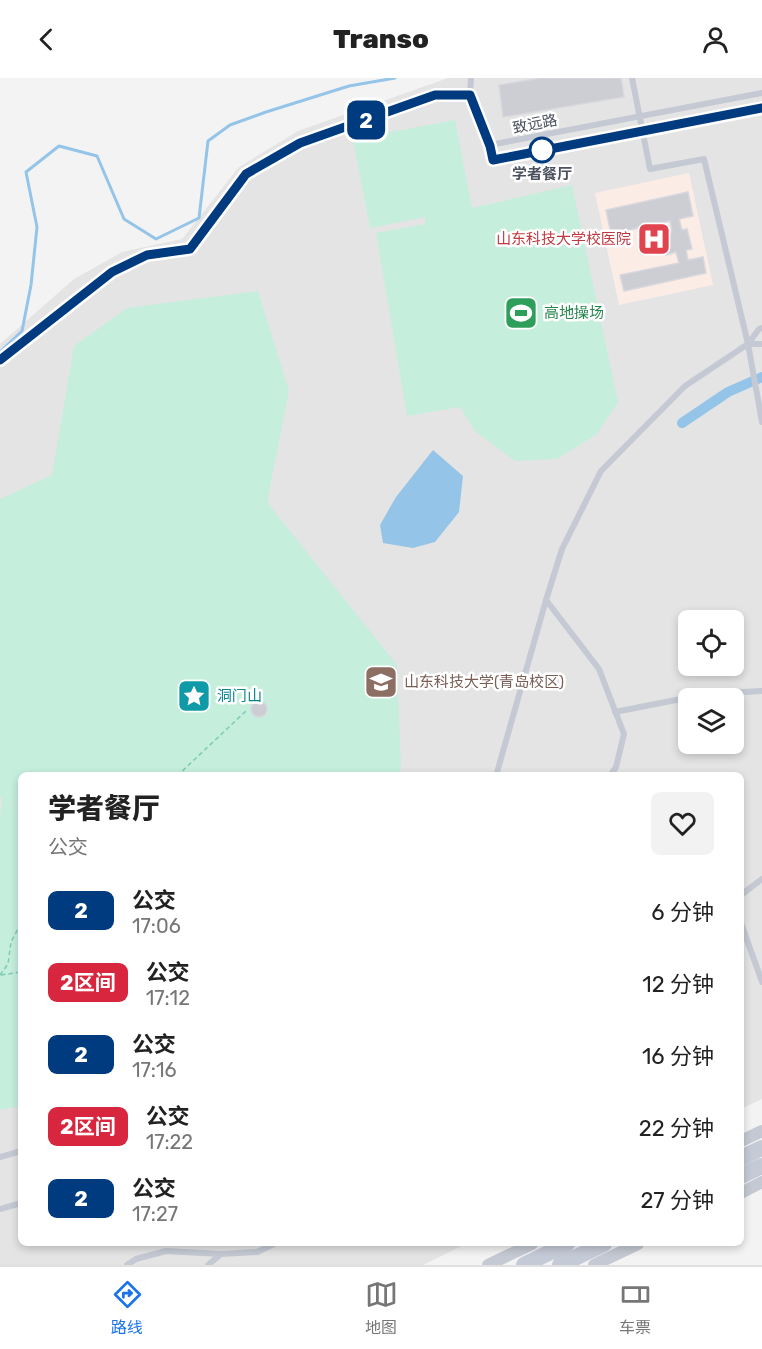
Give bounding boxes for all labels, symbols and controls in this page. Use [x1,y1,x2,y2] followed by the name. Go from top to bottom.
[30,23,63,56] icon: back
[333,23,429,55] text: Transo
[699,23,732,56] icon: person
[346,100,386,140] line badge: 2
[359,108,373,133] text: 2
[511,111,559,137] street label: 致远路
[529,137,555,163] marker: 学者餐厅
[512,165,572,183] place label: 学者餐厅
[636,221,672,257] hospital icon: 山东科技大学校医院
[496,230,631,248] place label: 山东科技大学校医院
[503,295,539,331] sports icon: 高地操场
[544,304,604,322] place label: 高地操场
[678,610,744,754] map controls
[678,610,744,676] button: locate
[363,664,399,700] school or university icon: 山东科技大学(青岛校区)
[404,673,564,691] place label: 山东科技大学(青岛校区)
[176,678,212,714] place icon: 洞门山
[217,687,262,705] place label: 洞门山
[678,688,744,754] button: layers
[48,792,160,825] text: 学者餐厅
[651,792,714,855] button: heart
[48,835,88,859] text: 公交
[132,887,176,914] text: 公交
[74,898,88,923] text: 2
[651,899,714,926] text: 6 分钟
[132,914,181,938] text: 17:06
[146,959,190,986] text: 公交
[60,970,116,995] text: 2区间
[642,971,714,998] text: 12 分钟
[146,986,190,1010] text: 17:12
[132,1031,176,1058] text: 公交
[74,1042,88,1067] text: 2
[642,1043,714,1070] text: 16 分钟
[132,1058,177,1082] text: 17:16
[146,1103,190,1130] text: 公交
[60,1114,116,1139] text: 2区间
[639,1115,714,1142] text: 22 分钟
[146,1130,193,1154] text: 17:22
[132,1175,176,1202] text: 公交
[74,1186,88,1211] text: 2
[640,1187,714,1214] text: 27 分钟
[132,1202,178,1226] text: 17:27
[111,1278,144,1338] tab: 路线
[365,1278,398,1338] tab: 地图
[619,1278,652,1338] tab: 车票

